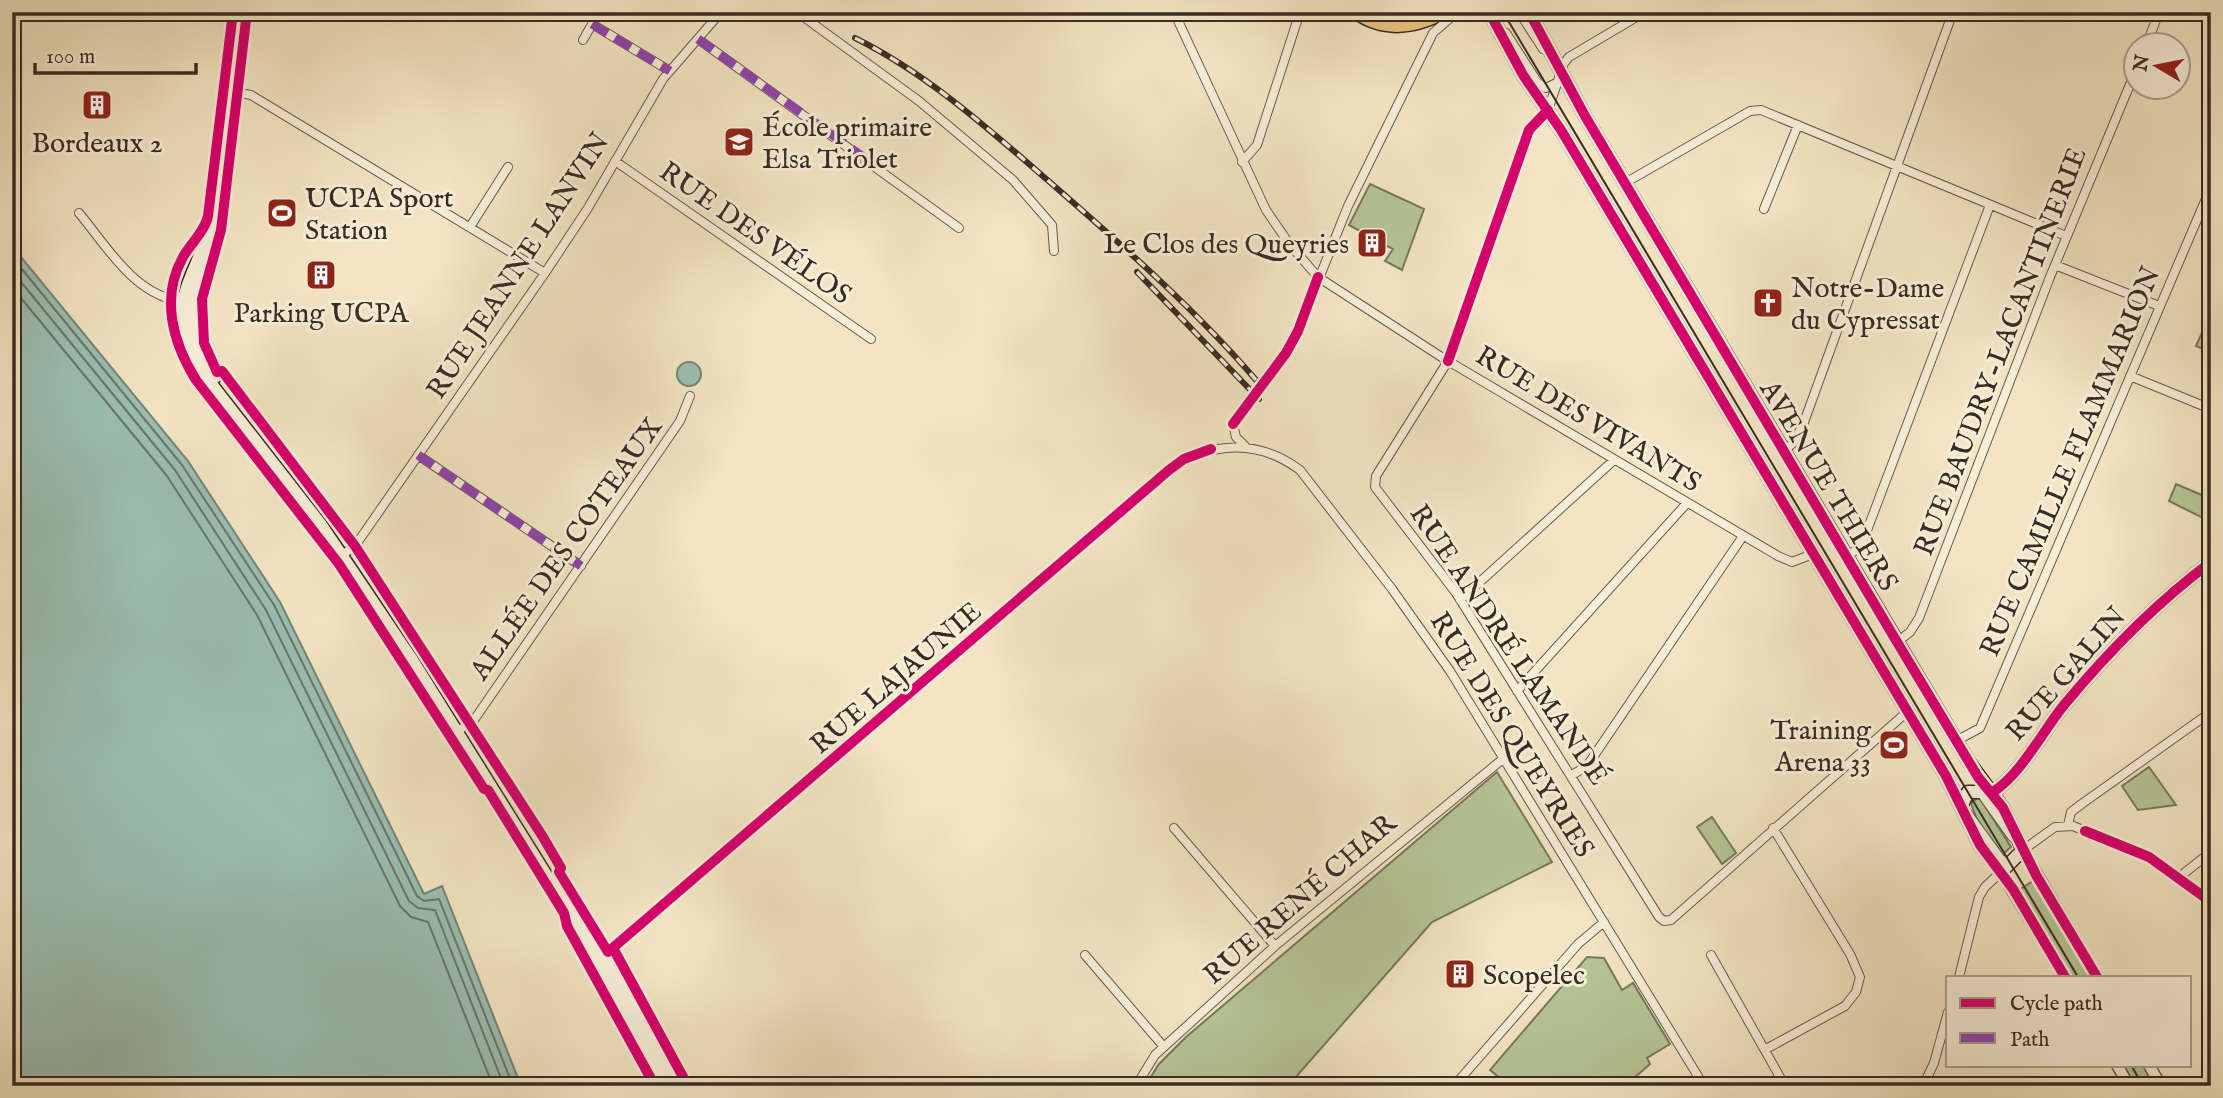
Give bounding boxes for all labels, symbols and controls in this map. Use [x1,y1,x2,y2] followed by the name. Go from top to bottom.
[35,32,196,76] scale bar
[2122,32,2192,102] north arrow
[46,44,95,71] text: 100 m
[2129,53,2156,75] text: N
[80,88,114,122] building icon: Bordeaux 2
[762,110,932,178] place label: École primaire Elsa Triolet
[722,125,756,159] school or university icon: École primaire Elsa Triolet
[420,126,618,406] street label: RUE JEANNE LANVIN
[31,127,163,162] place label: Bordeaux 2
[1907,143,2096,561] street label: RUE BAUDRY-LACANTINERIE
[652,154,858,313] street label: RUE DES VÉLOS
[305,182,454,249] place label: UCPA Sport Station
[265,196,299,230] sports icon: UCPA Sport Station
[1355,226,1389,260] building icon: Le Clos des Queyries
[1103,228,1349,263] place label: Le Clos des Queyries
[304,258,338,292] building icon: Parking UCPA
[1973,262,2169,662] street label: RUE CAMILLE FLAMMARION
[1791,272,1944,339] place label: Notre-Dame du Cypressat
[1751,286,1785,320] church icon: Notre-Dame du Cypressat
[234,297,409,332] place label: Parking UCPA
[1469,339,1707,501] street label: RUE DES VIVANTS
[1750,373,1905,598] street label: AVENUE THIERS
[462,410,671,688] street label: ALLÉE DES COTEAUX
[1401,498,1616,792] street label: RUE ANDRÉ LAMANDÉ
[804,595,989,763] street label: RUE LAJAUNIE
[1999,600,2135,749] street label: RUE GALIN
[1421,606,1601,865] street label: RUE DES QUEYRIES
[1770,714,1872,781] place label: Training Arena 33
[1877,728,1911,762] sports icon: Training Arena 33
[1196,805,1405,993] street label: RUE RENÉ CHAR
[1443,957,1477,991] building icon: Scopelec
[1483,959,1585,994] place label: Scopelec
[1946,976,2192,1066] legend
[2010,991,2103,1018] text: Cycle path
[2010,1027,2049,1054] text: Path

